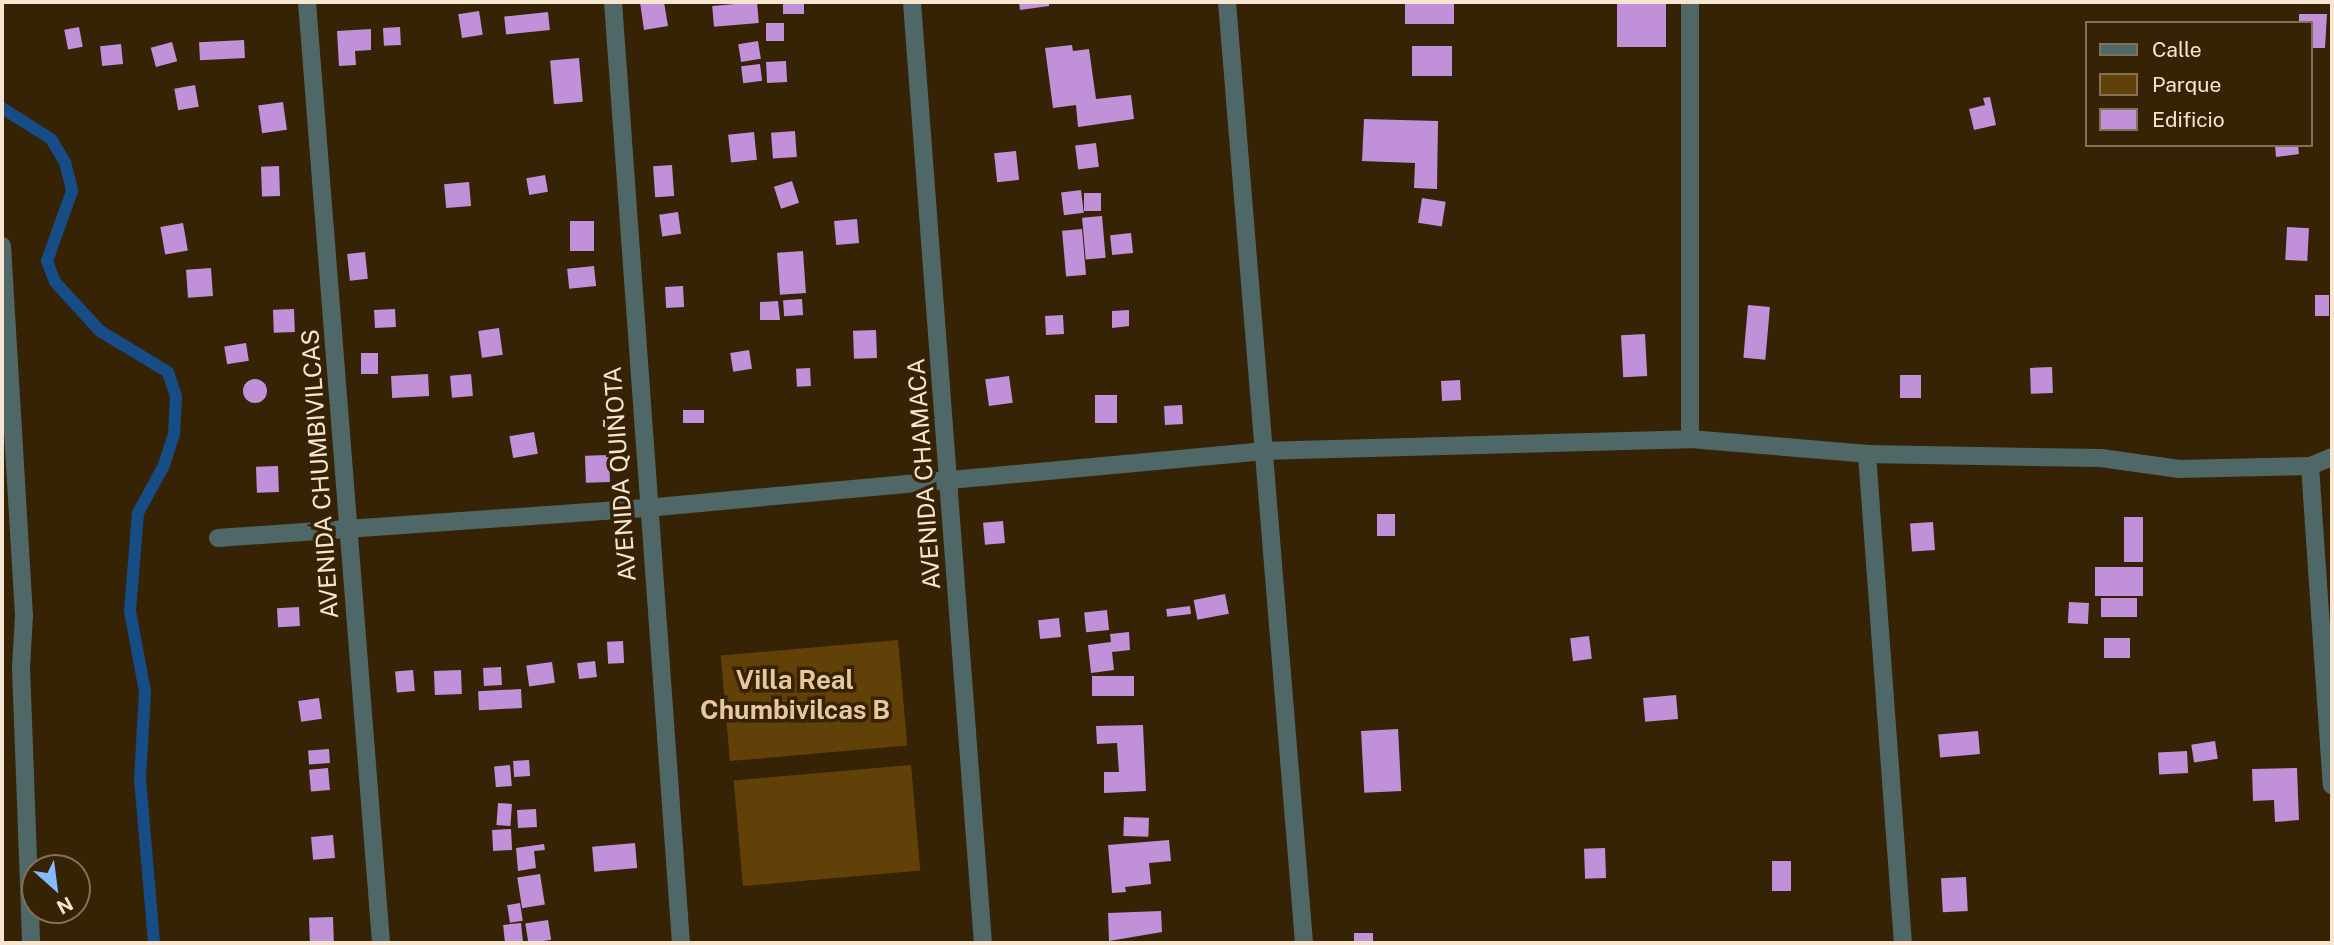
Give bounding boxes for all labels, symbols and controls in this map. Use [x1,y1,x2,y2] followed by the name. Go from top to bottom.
[2086,21,2313,147] legend
[2152,37,2202,62] text: Calle
[2152,72,2221,97] text: Parque
[2152,107,2225,132] text: Edificio
[296,328,344,620] street label: AVENIDA CHUMBIVILCAS
[902,357,946,591] street label: AVENIDA CHAMACA
[598,366,642,582] street label: AVENIDA QUIÑOTA
[700,664,890,726] district label: Villa Real Chumbivilcas B
[21,854,91,924] north arrow
[53,893,77,919] text: N

